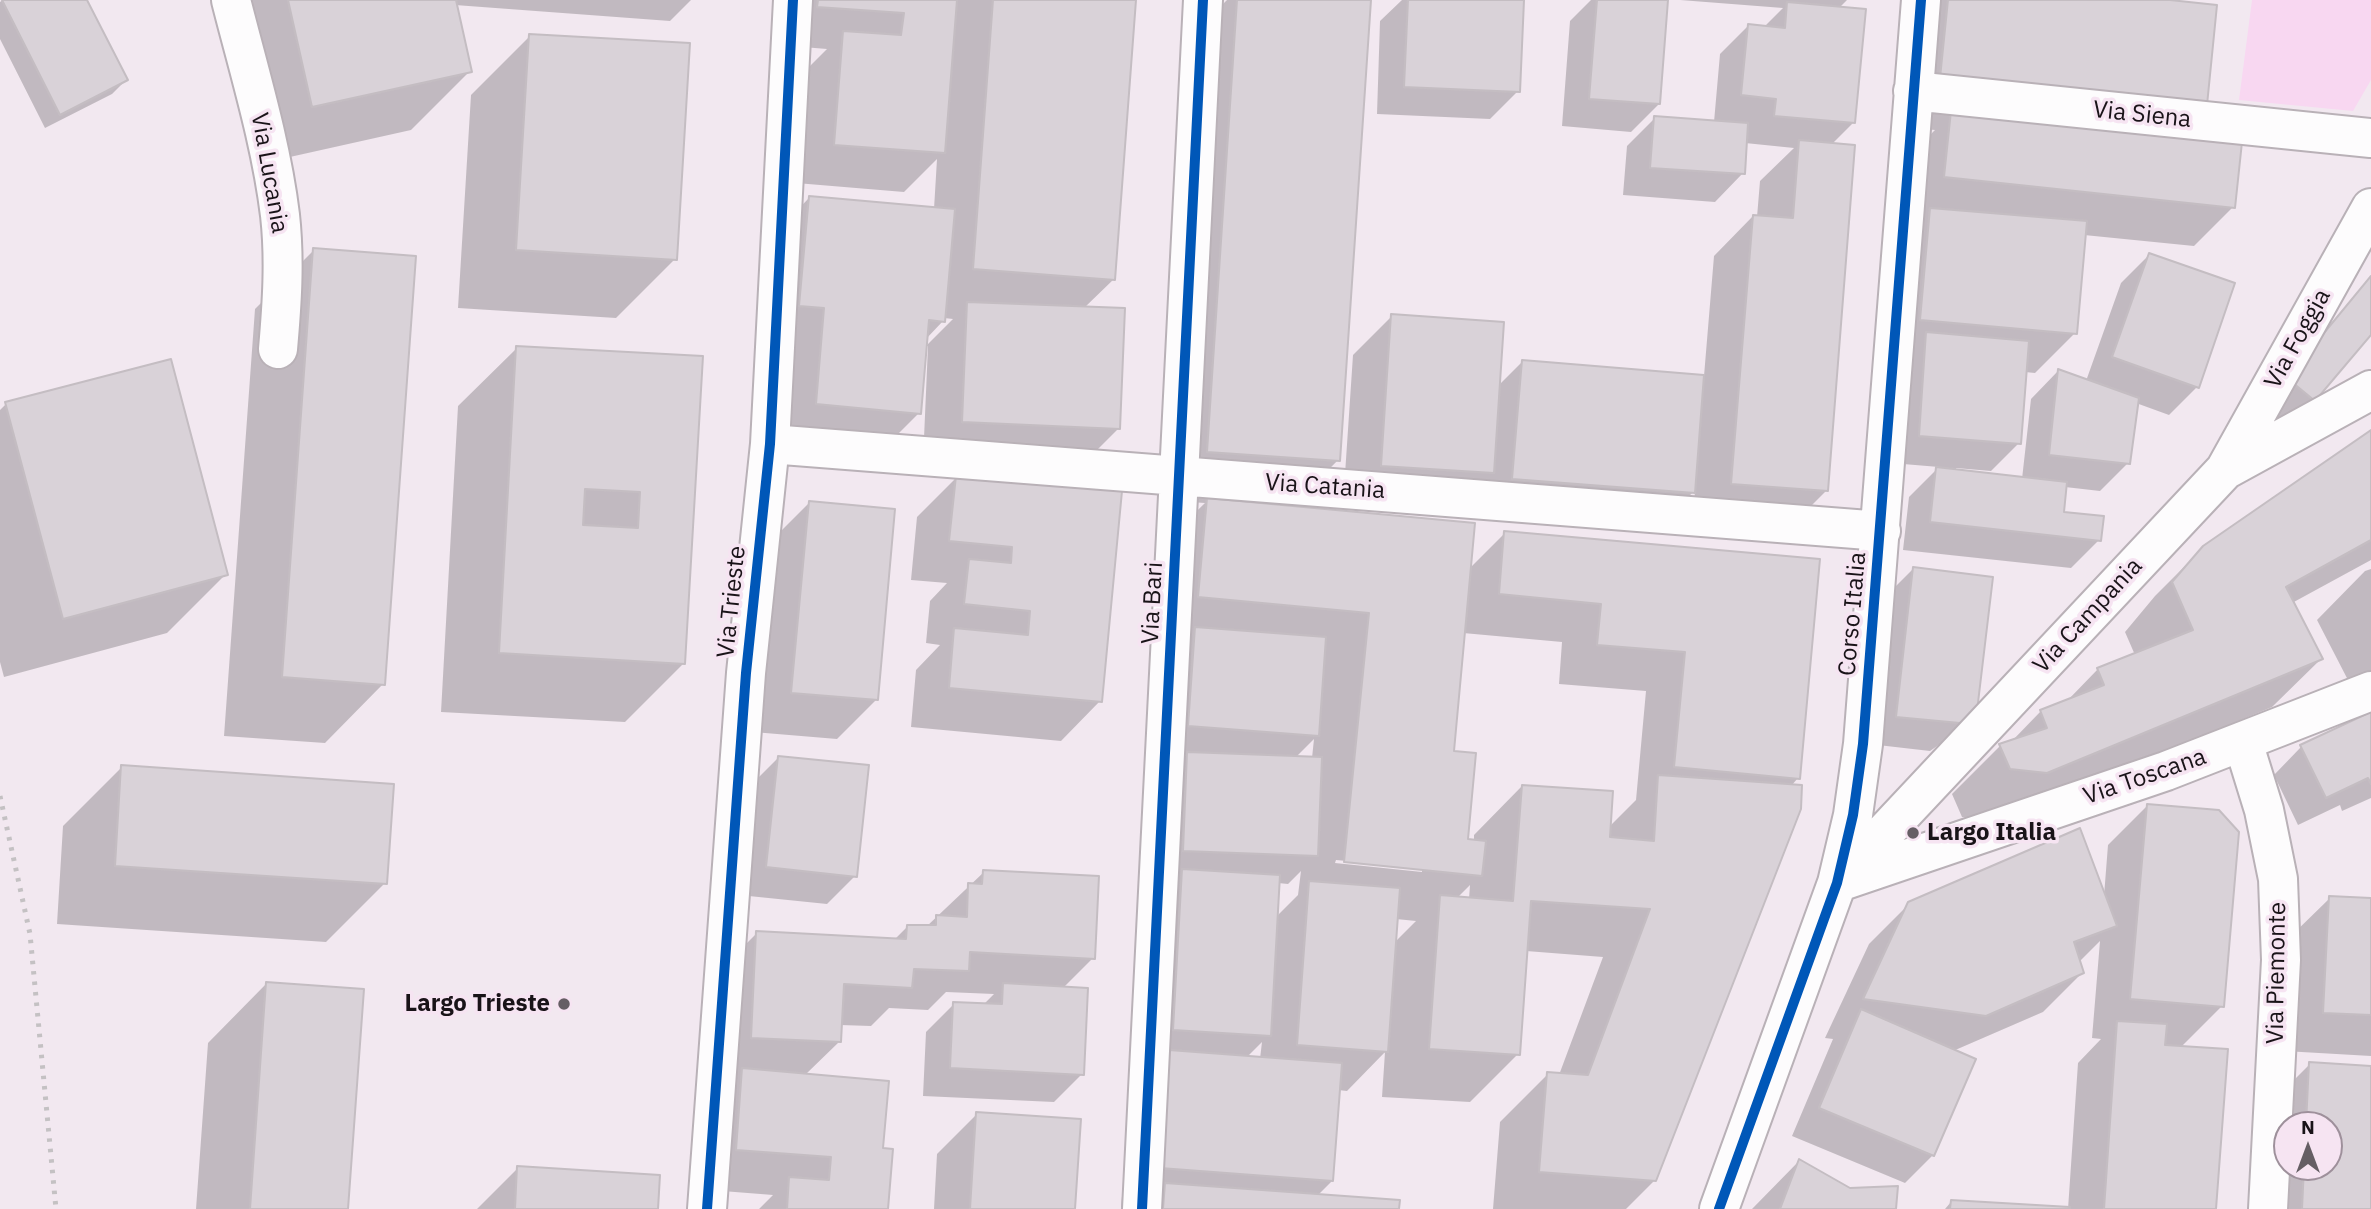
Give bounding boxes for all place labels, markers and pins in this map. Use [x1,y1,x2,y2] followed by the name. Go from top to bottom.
[1927,819,2056,847] place label: Largo Italia
[1905,825,1921,841] marker: Largo Italia
[404,990,550,1018] place label: Largo Trieste
[556,996,572,1012] marker: Largo Trieste

